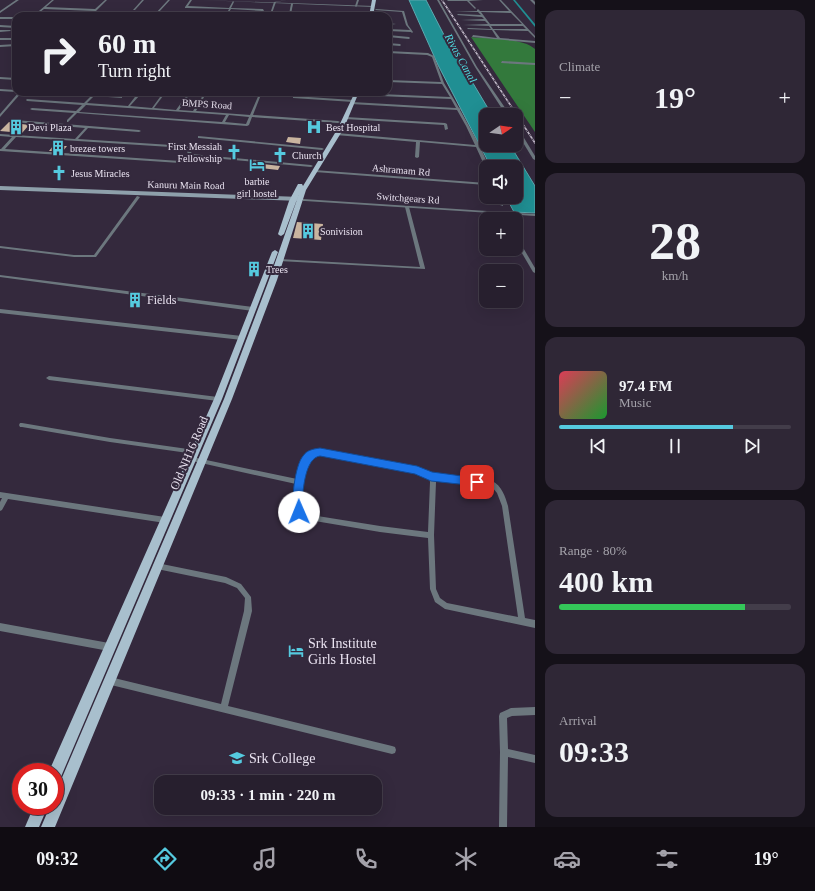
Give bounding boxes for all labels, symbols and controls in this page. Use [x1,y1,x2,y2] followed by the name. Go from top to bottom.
[32,28,84,80] icon: right
[98,28,156,59] text: 60 m
[442,31,479,85] water label: Rivas Canal
[559,59,600,74] text: Climate
[98,61,171,81] text: Turn right
[654,81,696,114] text: 19°
[559,85,571,110] text: −
[779,85,791,110] text: +
[182,97,232,111] street label: BMPS Road
[479,108,523,152] north arrow
[479,108,523,308] map controls
[7,118,25,136] building icon: Devi Plaza
[305,118,323,136] hospital icon: Best Hospital
[28,122,72,133] place label: Devi Plaza
[326,122,380,133] place label: Best Hospital
[49,139,67,157] building icon: brezee towers
[168,141,222,164] place label: First Messiah Fellowship
[70,143,125,154] place label: brezee towers
[225,143,243,161] church icon: First Messiah Fellowship
[271,146,289,164] church icon: Church
[292,150,321,161] place label: Church
[248,156,266,174] hotel icon: barbie girl hostel
[479,160,523,204] button: sound
[372,162,430,178] street label: Ashramam Rd
[50,164,68,182] church icon: Jesus Miracles
[71,168,130,179] place label: Jesus Miracles
[237,176,277,199] place label: barbie girl hostel
[147,179,225,191] street label: Kanuru Main Road
[376,190,440,206] street label: Switchgears Rd
[479,212,523,256] button: +
[649,213,701,270] text: 28
[299,222,317,240] building icon: Sonivision
[320,226,363,237] place label: Sonivision
[245,260,263,278] building icon: Trees
[266,264,288,275] place label: Trees
[479,264,523,308] button: −
[662,268,688,283] text: km/h
[126,291,144,309] building icon: Fields
[147,293,177,307] place label: Fields
[619,378,672,394] text: 97.4 FM
[619,395,652,410] text: Music
[167,414,211,492] street label: Old NH16 Road
[587,435,609,457] icon: previous
[664,435,686,457] icon: pause
[741,435,763,457] icon: next
[460,465,494,499] pin
[466,471,488,493] icon: arrive
[278,491,320,533] position arrow
[559,543,627,558] text: Range · 80%
[559,565,653,598] text: 400 km
[308,636,377,667] place label: Srk Institute Girls Hostel
[287,642,305,660] hotel icon: Srk Institute Girls Hostel
[559,713,597,728] text: Arrival
[559,735,629,768] text: 09:33
[228,749,246,767] school or university icon: Srk College
[249,751,316,766] place label: Srk College
[12,763,64,815] speed limit sign: 30
[201,787,336,803] text: 09:33 · 1 min · 220 m
[151,845,179,873] icon: directions
[251,845,279,873] icon: music
[352,845,380,873] icon: phone
[452,845,480,873] icon: climate
[553,845,581,873] icon: car
[653,845,681,873] icon: filters
[36,849,78,869] text: 09:32
[754,849,779,869] text: 19°

